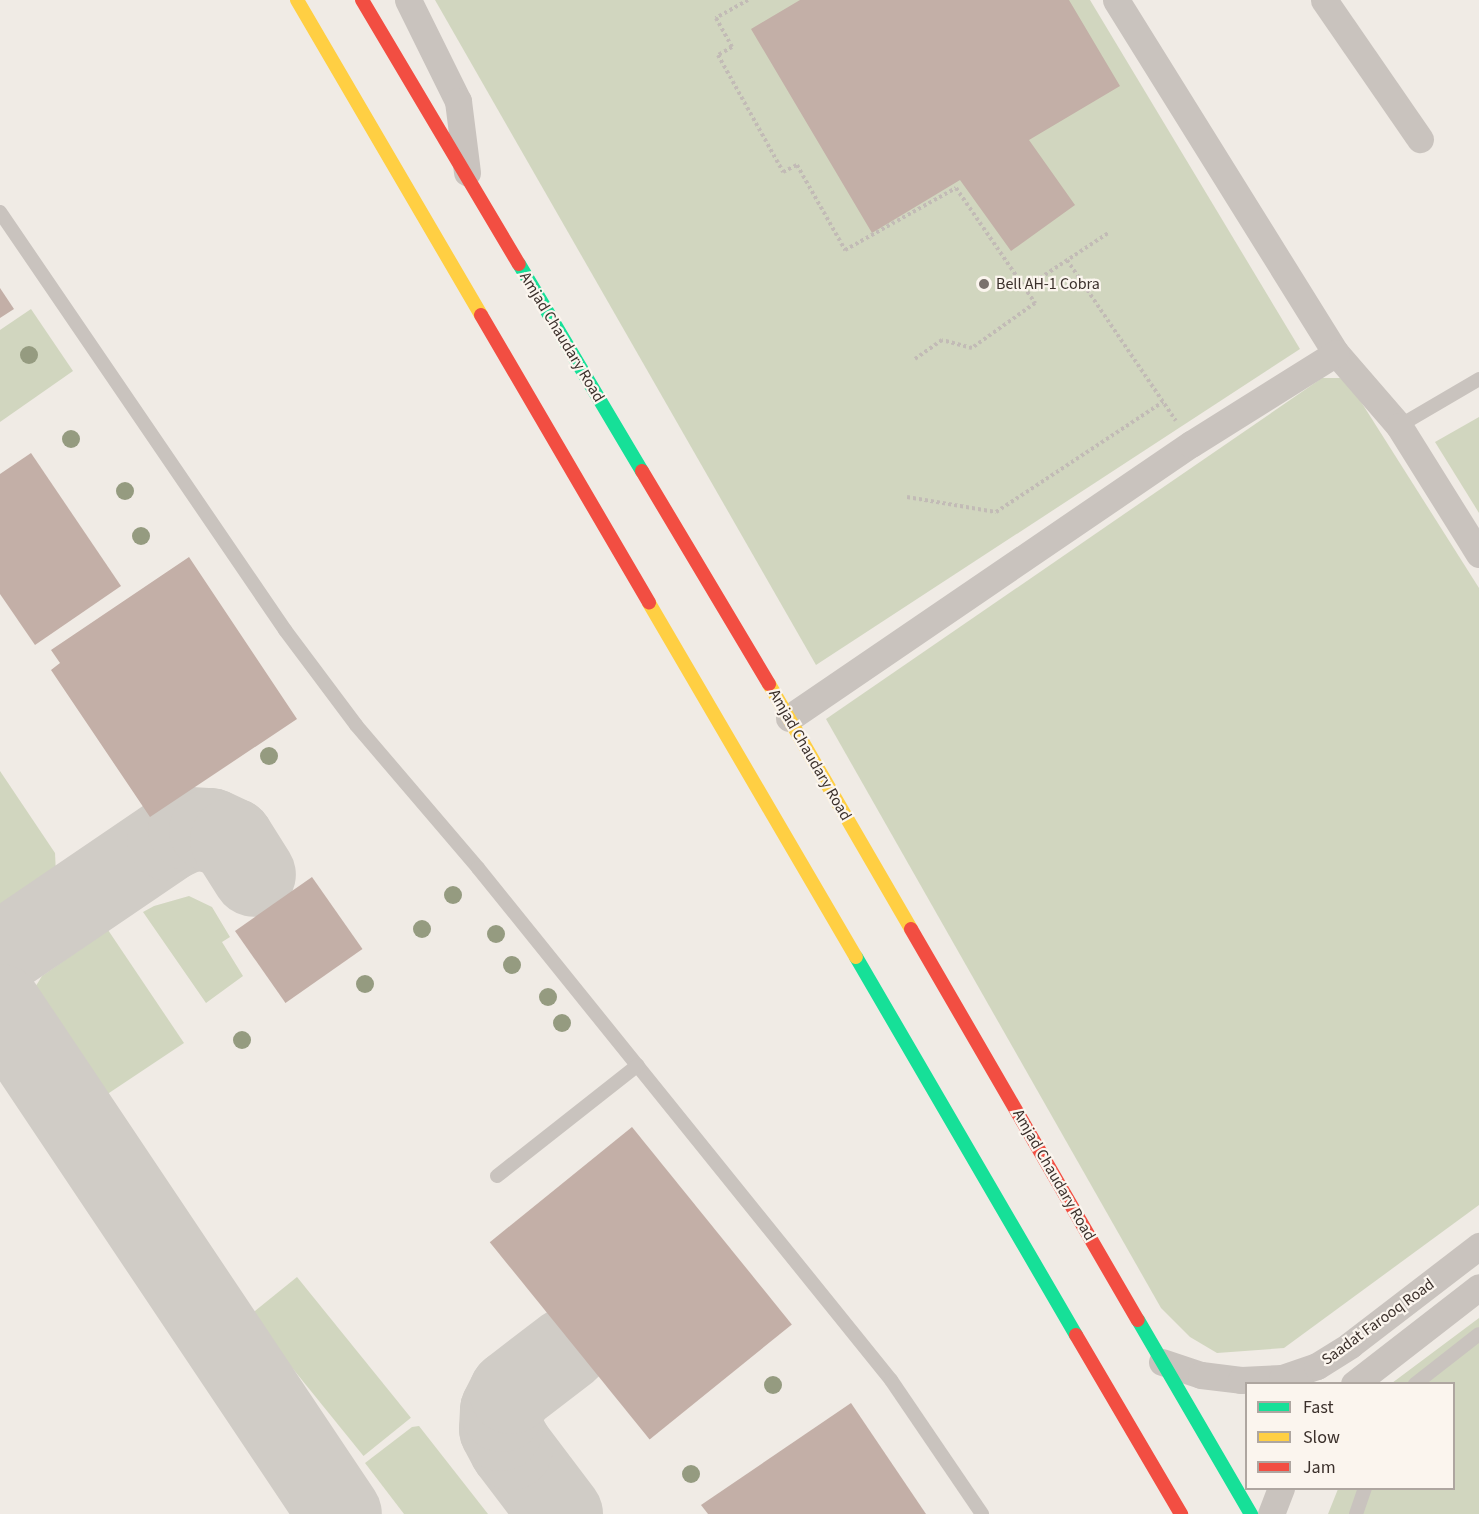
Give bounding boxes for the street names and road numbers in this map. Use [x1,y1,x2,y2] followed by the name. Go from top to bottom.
[516,268,608,406] street label: Amjad Chaudary Road
[765,686,855,824] street label: Amjad Chaudary Road
[1009,1106,1099,1244] street label: Amjad Chaudary Road
[1318,1275,1438,1369] street label: Saadat Farooq Road

